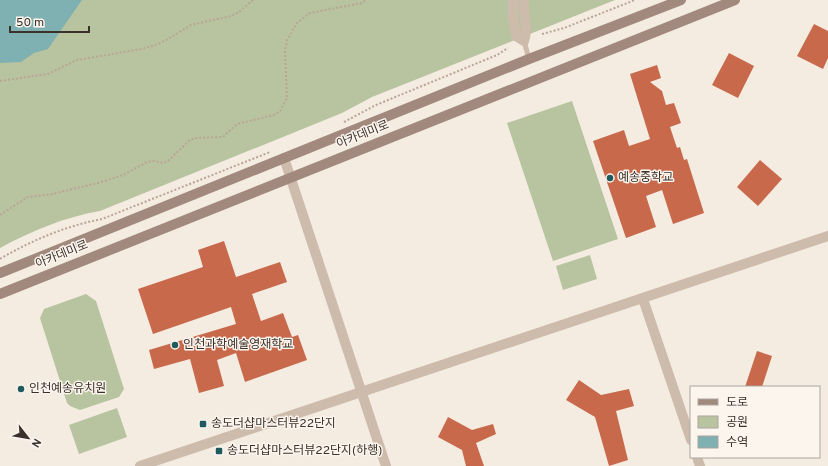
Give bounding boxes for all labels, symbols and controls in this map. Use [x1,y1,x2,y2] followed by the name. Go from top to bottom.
[10,8,89,34] scale bar
[16,15,44,31] text: 50 m
[334,117,392,153] street label: 아카데미로
[618,170,673,186] place label: 예송중학교
[605,173,615,183] marker: 예송중학교
[33,237,91,273] street label: 아카데미로
[183,337,293,353] place label: 인천과학예술영재학교
[170,340,180,350] marker: 인천과학예술영재학교
[29,381,106,397] place label: 인천예송유치원
[16,384,26,394] marker: 인천예송유치원
[690,386,820,458] legend
[726,395,748,411] text: 도로
[726,415,748,431] text: 공원
[211,416,336,432] place label: 송도더샵마스터뷰22단지
[8,418,48,458] north arrow
[198,419,208,429] marker: 송도더샵마스터뷰22단지
[726,435,748,451] text: 수역
[28,436,44,450] text: N
[227,443,382,459] place label: 송도더샵마스터뷰22단지(하행)
[214,446,224,456] marker: 송도더샵마스터뷰22단지(하행)

